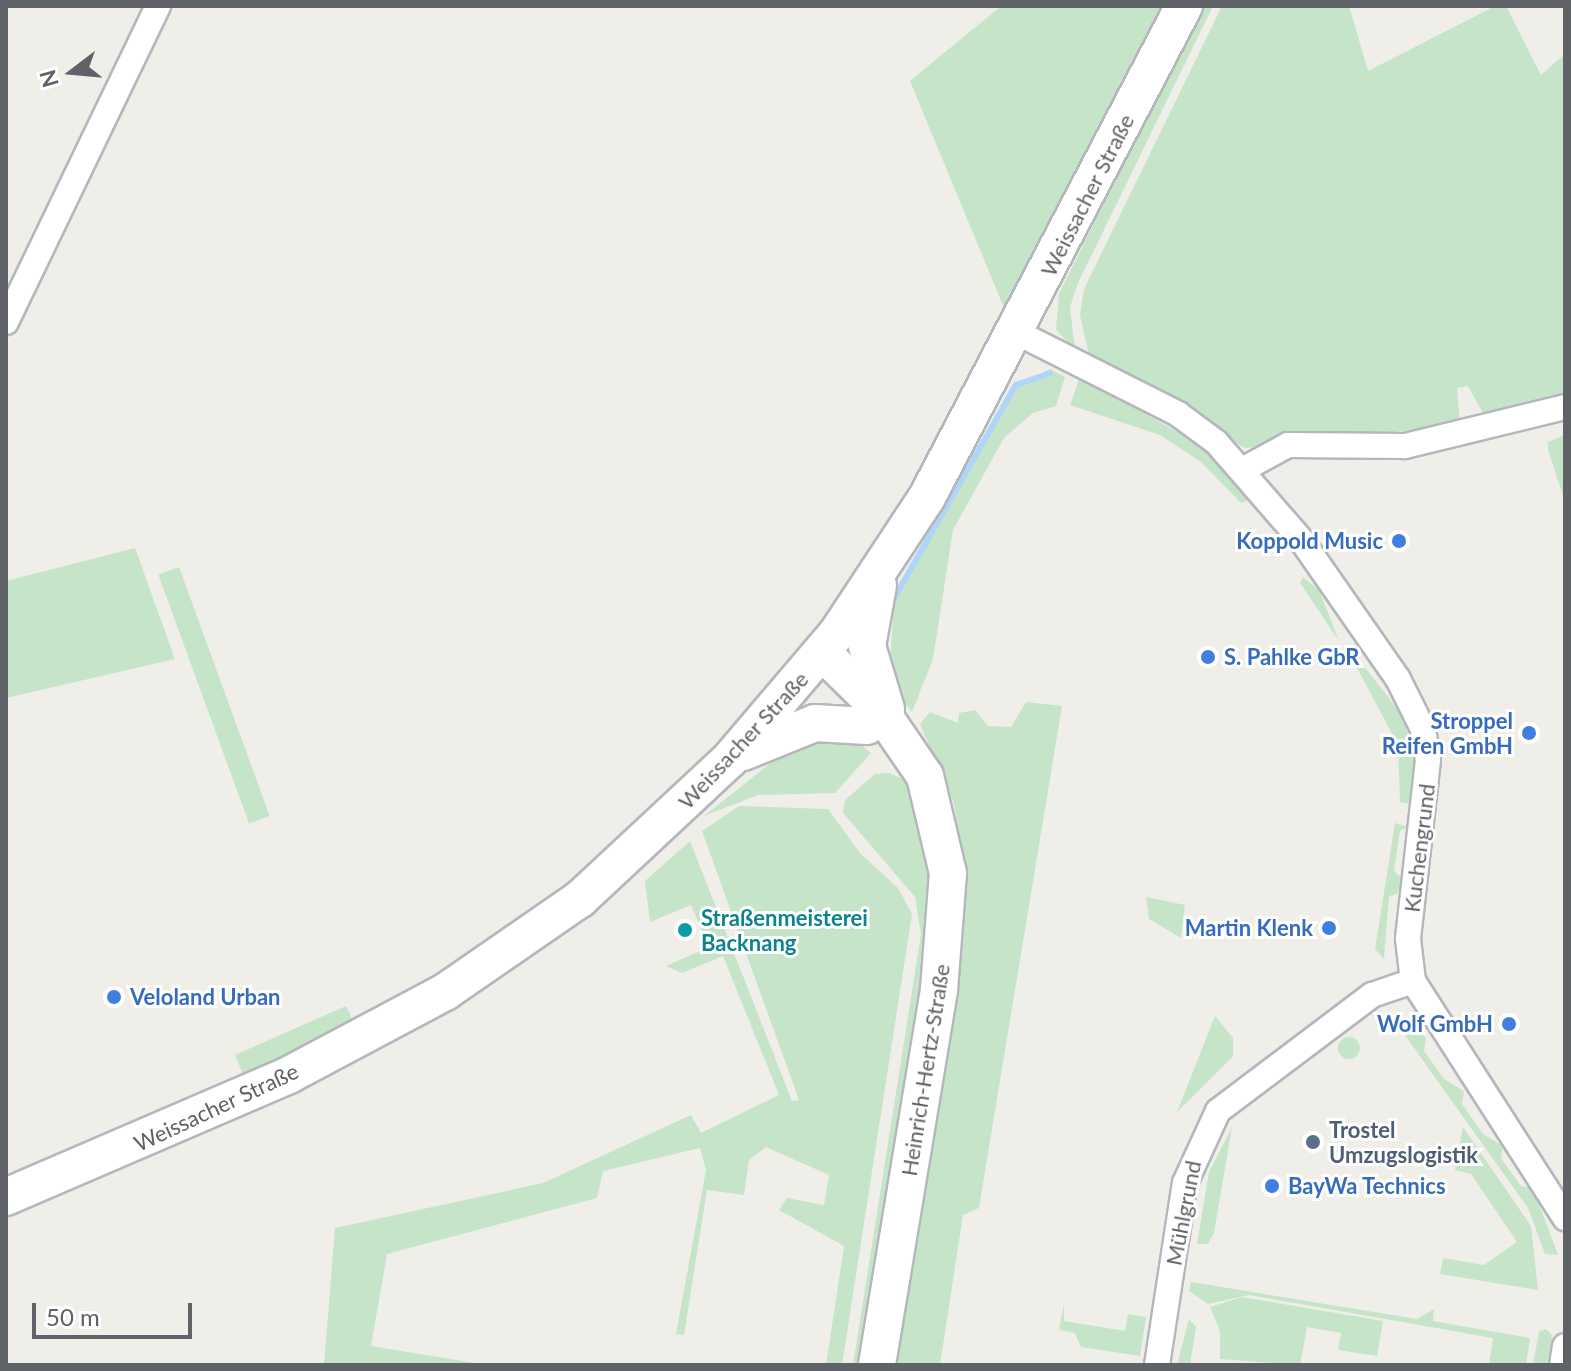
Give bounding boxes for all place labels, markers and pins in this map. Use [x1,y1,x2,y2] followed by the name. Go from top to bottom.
[1236,528,1383,554] place label: Koppold Music
[1390,532,1408,550] marker: Koppold Music
[1224,644,1359,670] place label: S. Pahlke GbR
[1199,648,1217,666] marker: S. Pahlke GbR
[1382,707,1513,758] place label: Stroppel Reifen GmbH
[1520,724,1538,742] marker: Stroppel Reifen GmbH
[701,904,868,956] place label: Straßenmeisterei Backnang
[1185,915,1313,941] place label: Martin Klenk
[1320,919,1338,937] marker: Martin Klenk
[676,921,694,939] marker: Straßenmeisterei Backnang
[130,984,280,1010] place label: Veloland Urban
[105,988,123,1006] marker: Veloland Urban
[1377,1011,1493,1037] place label: Wolf GmbH
[1500,1015,1518,1033] marker: Wolf GmbH
[1329,1116,1478,1168] place label: Trostel Umzugslogistik
[1304,1133,1322,1151] marker: Trostel Umzugslogistik
[1288,1173,1446,1199] place label: BayWa Technics
[1263,1177,1281,1195] marker: BayWa Technics

